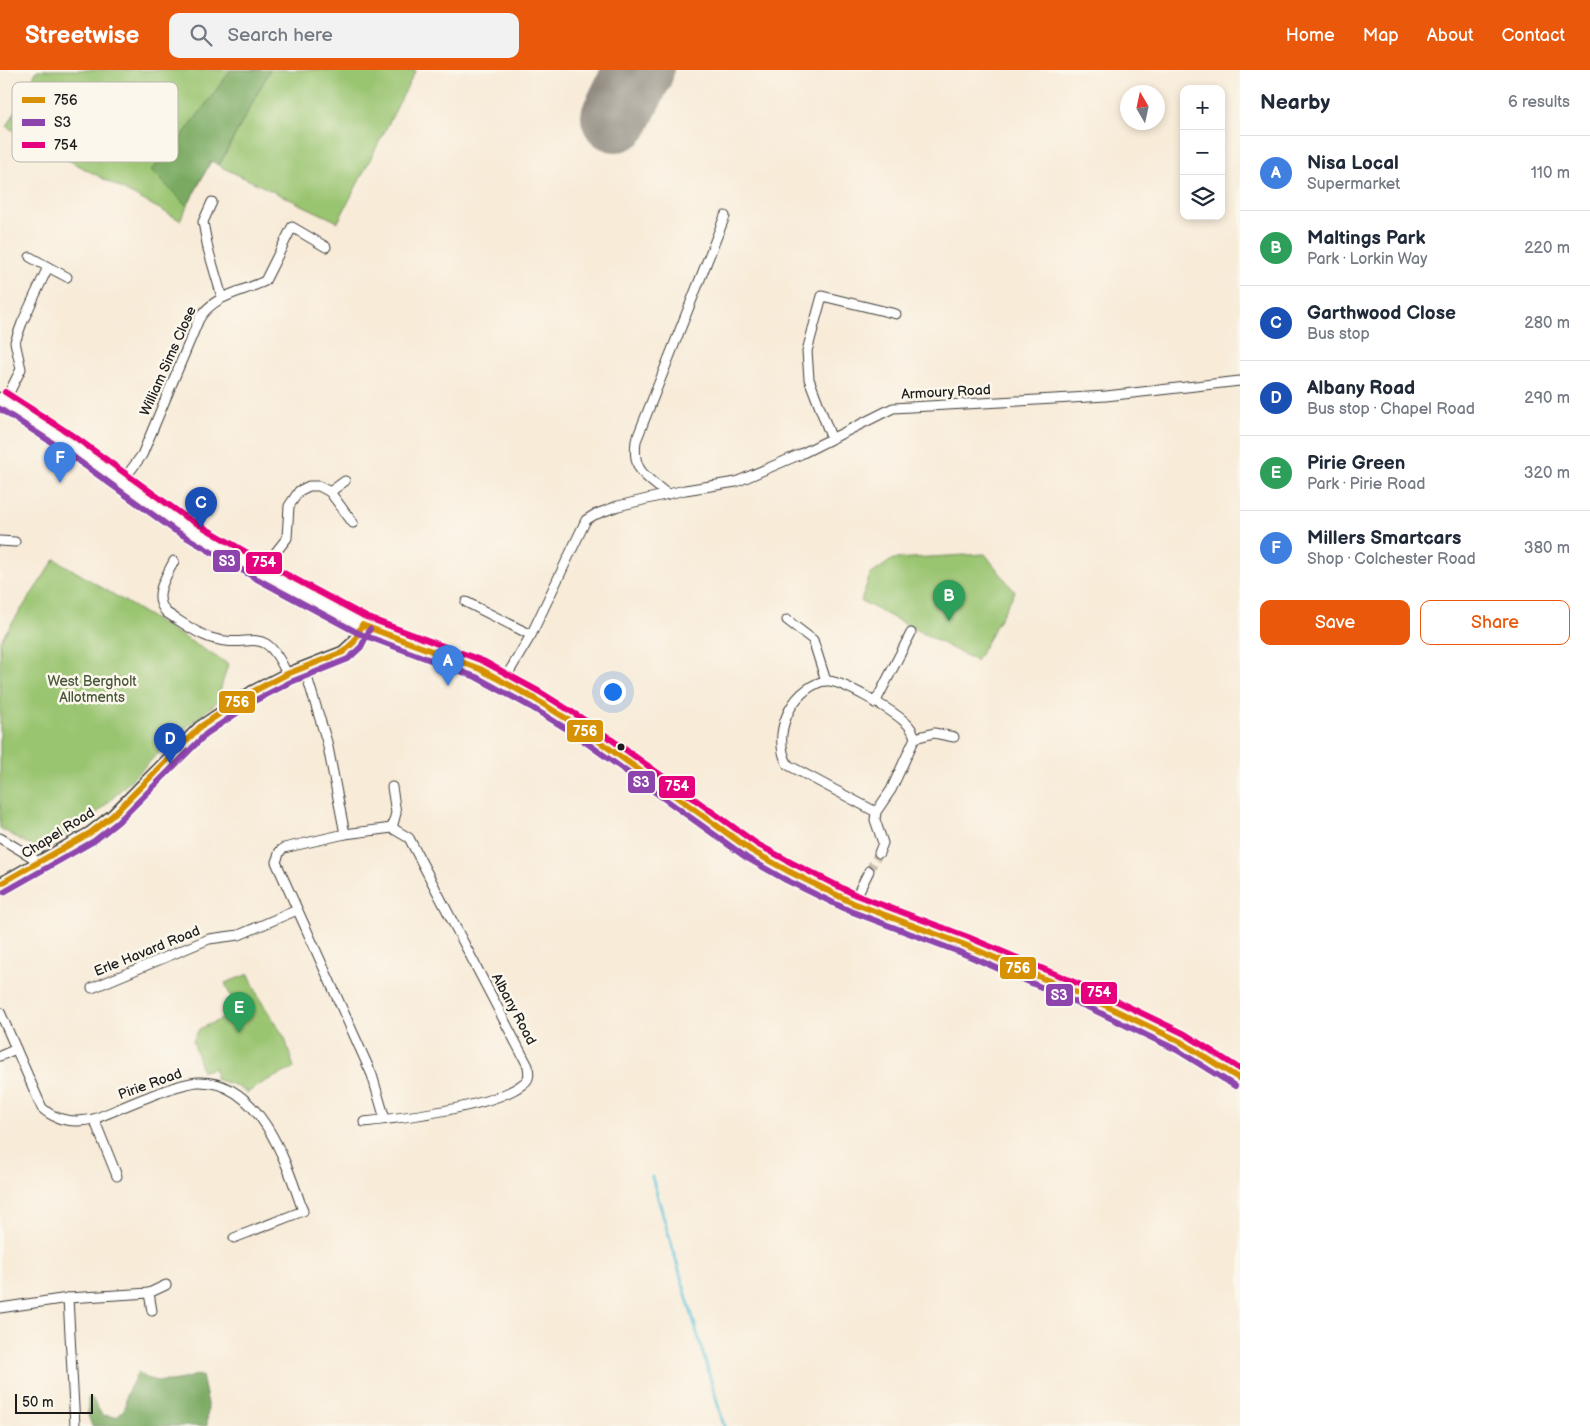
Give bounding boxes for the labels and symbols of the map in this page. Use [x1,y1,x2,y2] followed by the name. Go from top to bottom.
[12,82,178,162] legend
[1120,85,1165,130] north arrow
[54,92,78,109] text: 756
[54,114,71,131] text: S3
[54,137,78,154] text: 754
[136,304,200,418] street label: William Sims Close
[901,381,991,403] street label: Armoury Road
[44,442,76,483] pin: F
[185,487,217,528] pin: C
[212,549,241,573] line badge: S3
[245,551,283,575] line badge: 754
[219,553,235,570] text: S3
[252,554,277,571] text: 754
[933,580,965,621] pin: B
[432,645,464,686] pin: A
[47,673,137,706] park label: West Bergholt Allotments
[600,679,626,705] your location
[218,690,256,714] line badge: 756
[225,694,249,711] text: 756
[566,719,604,743] line badge: 756
[154,723,186,764] pin: D
[573,723,597,740] text: 756
[616,742,626,752] unlabelled marker
[627,770,656,794] line badge: S3
[633,774,649,791] text: S3
[658,775,696,799] line badge: 754
[665,778,690,795] text: 754
[18,804,98,862] street label: Chapel Road
[92,922,202,980] street label: Erle Havard Road
[999,956,1037,980] line badge: 756
[1006,960,1030,977] text: 756
[488,970,540,1048] street label: Albany Road
[1080,981,1118,1005] line badge: 754
[1045,983,1074,1007] line badge: S3
[1087,984,1112,1001] text: 754
[1051,987,1067,1004] text: S3
[223,992,255,1033] pin: E
[116,1065,184,1103] street label: Pirie Road
[15,1391,92,1414] scale bar

